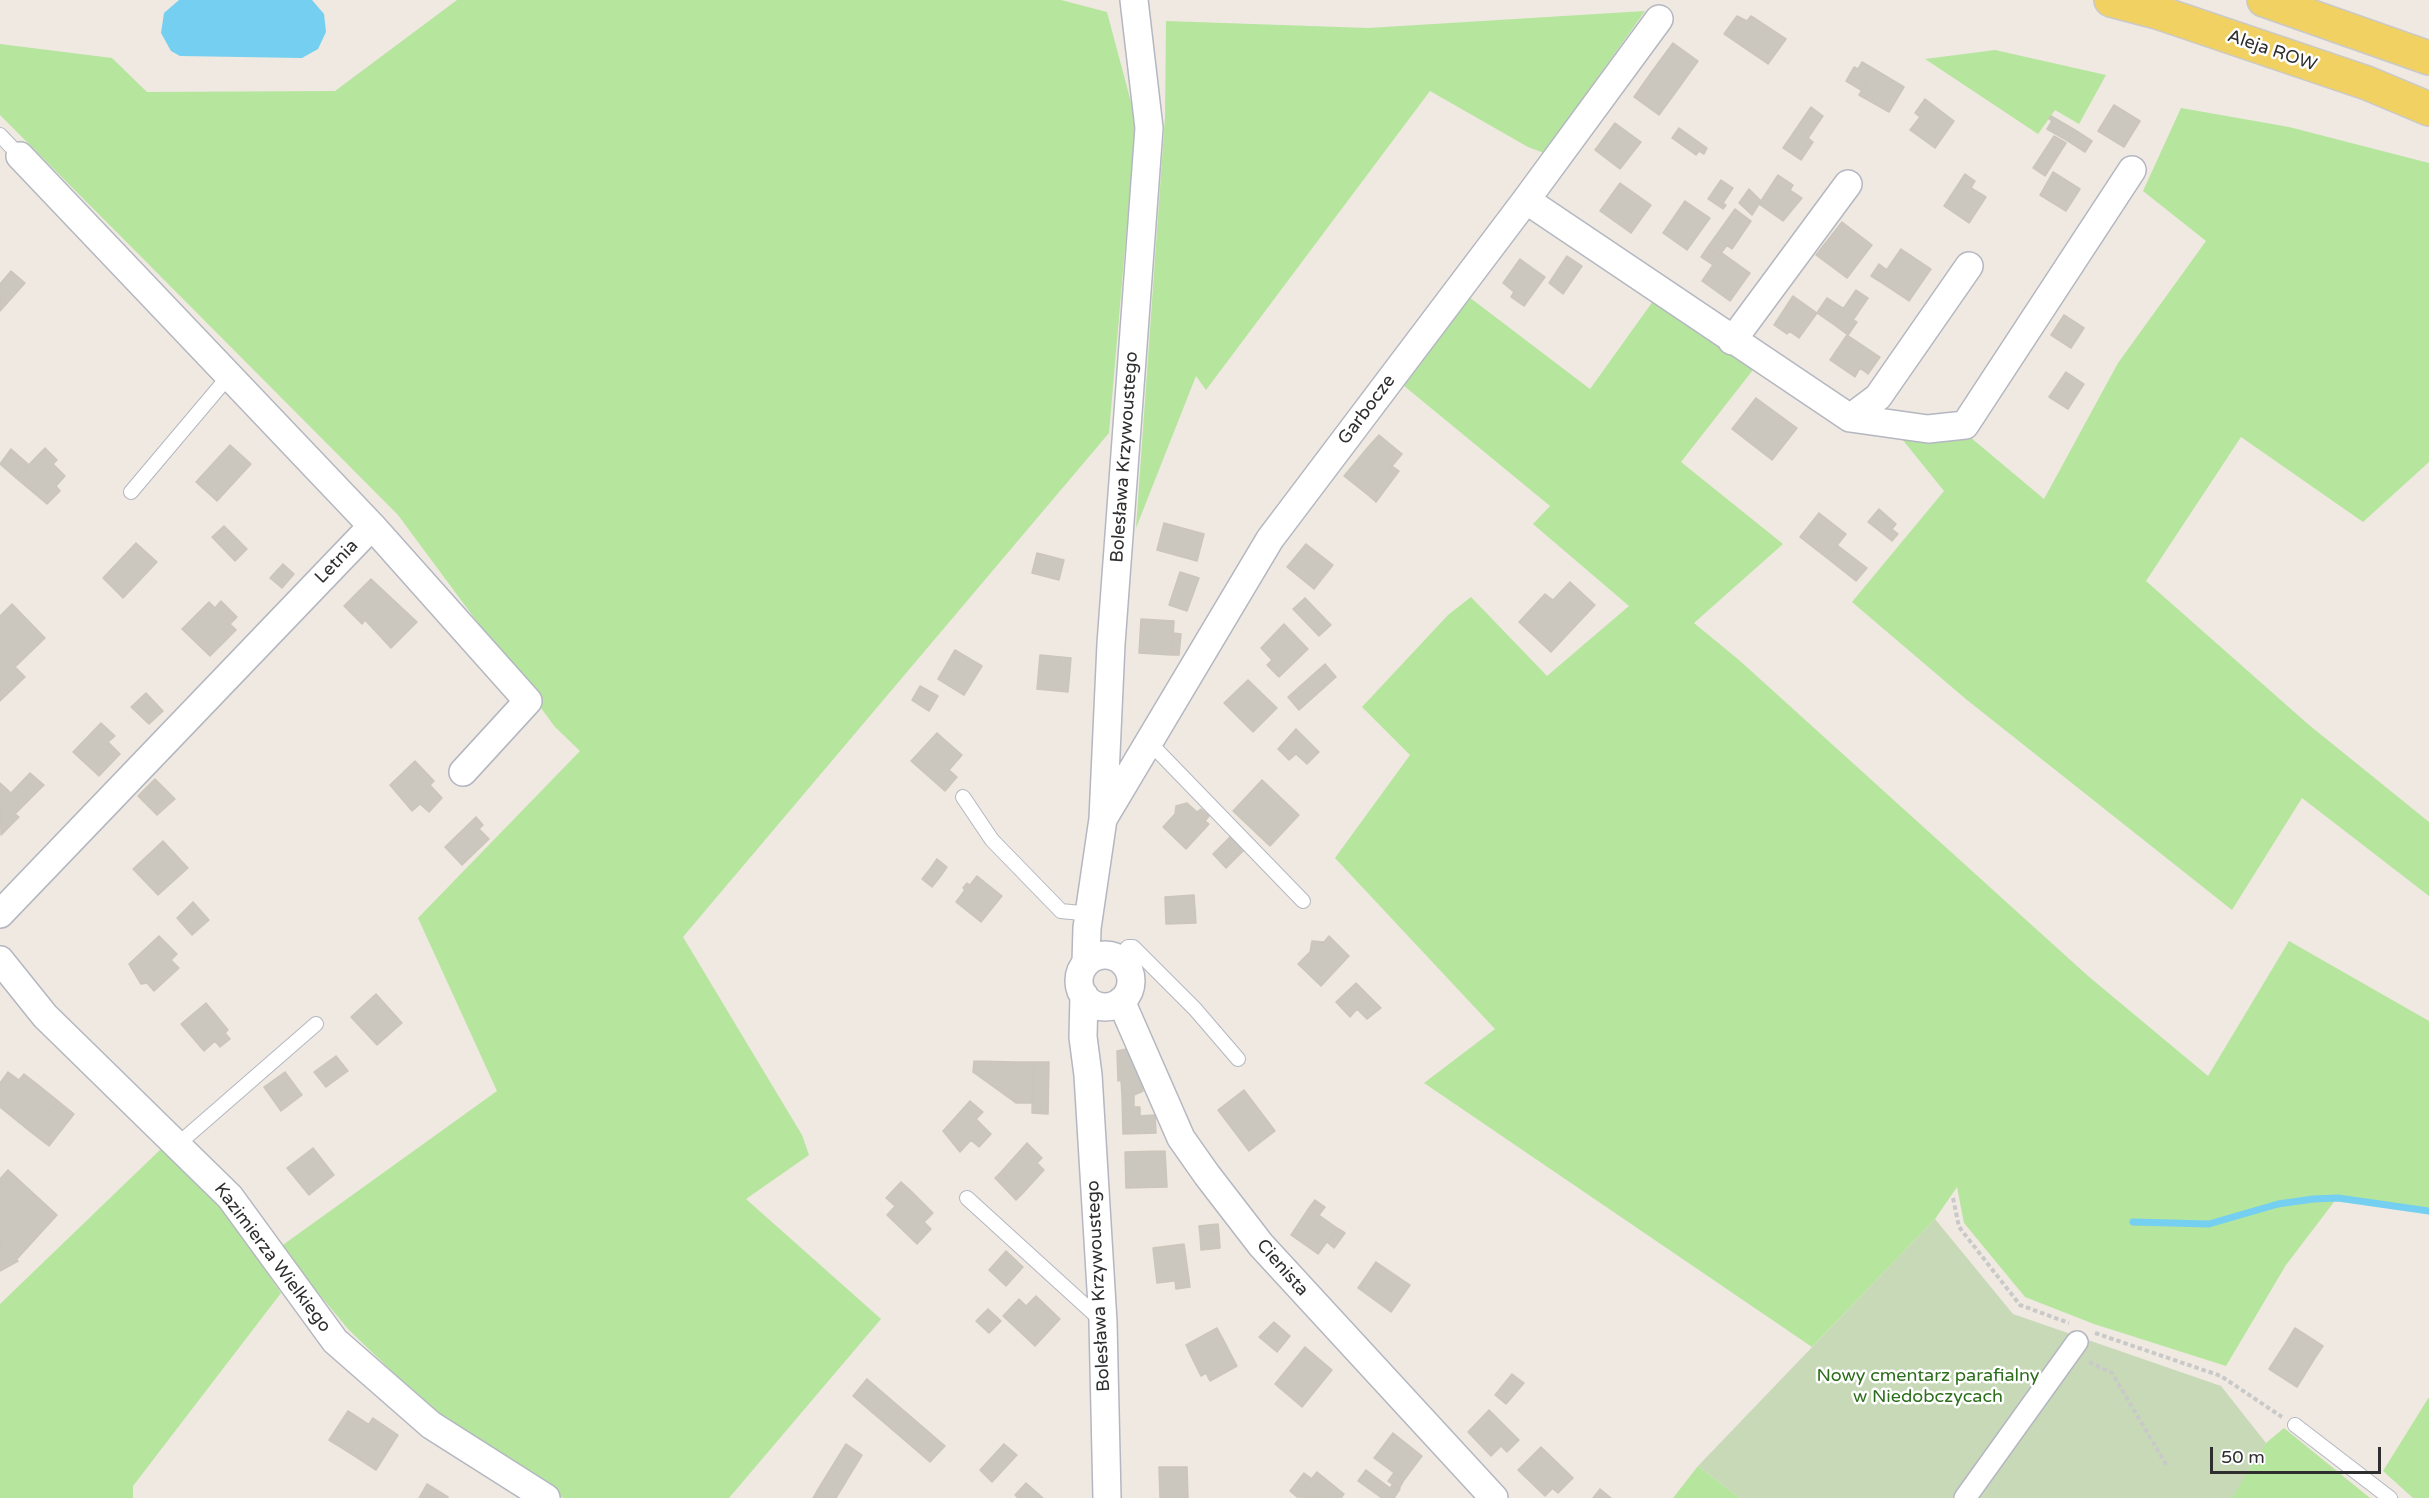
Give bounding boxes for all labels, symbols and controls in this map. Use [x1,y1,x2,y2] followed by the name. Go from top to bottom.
[2225,26,2319,76] street label: Aleja ROW
[1107,351,1143,563] street label: Bolesława Krzywoustego
[1334,371,1400,449] street label: Garbocze
[311,535,363,589] street label: Letnia
[209,1179,335,1337] street label: Kazimierza Wielkiego
[1083,1180,1115,1392] street label: Bolesława Krzywoustego
[1251,1235,1313,1301] street label: Cienista
[1817,1365,2039,1408] park label: Nowy cmentarz parafialny w Niedobczycach
[2213,1435,2384,1473] scale bar
[2221,1446,2265,1468] text: 50 m

